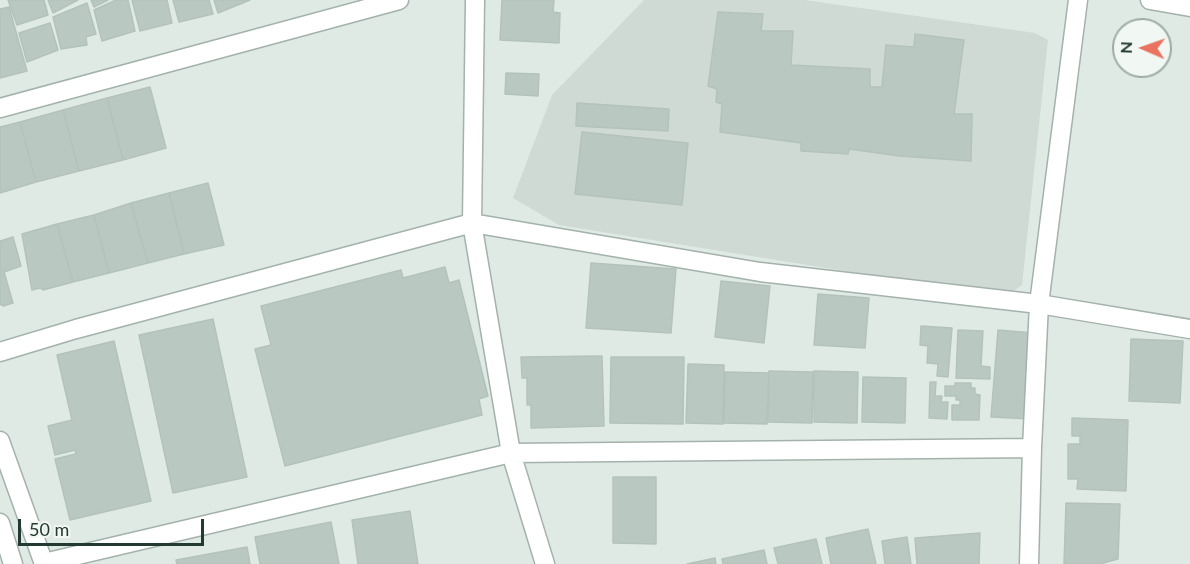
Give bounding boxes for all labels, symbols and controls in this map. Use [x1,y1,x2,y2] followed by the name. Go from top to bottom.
[1112,18,1172,78] north arrow
[1116,41,1135,54] text: N
[21,507,207,545] scale bar
[29,518,69,540] text: 50 m

